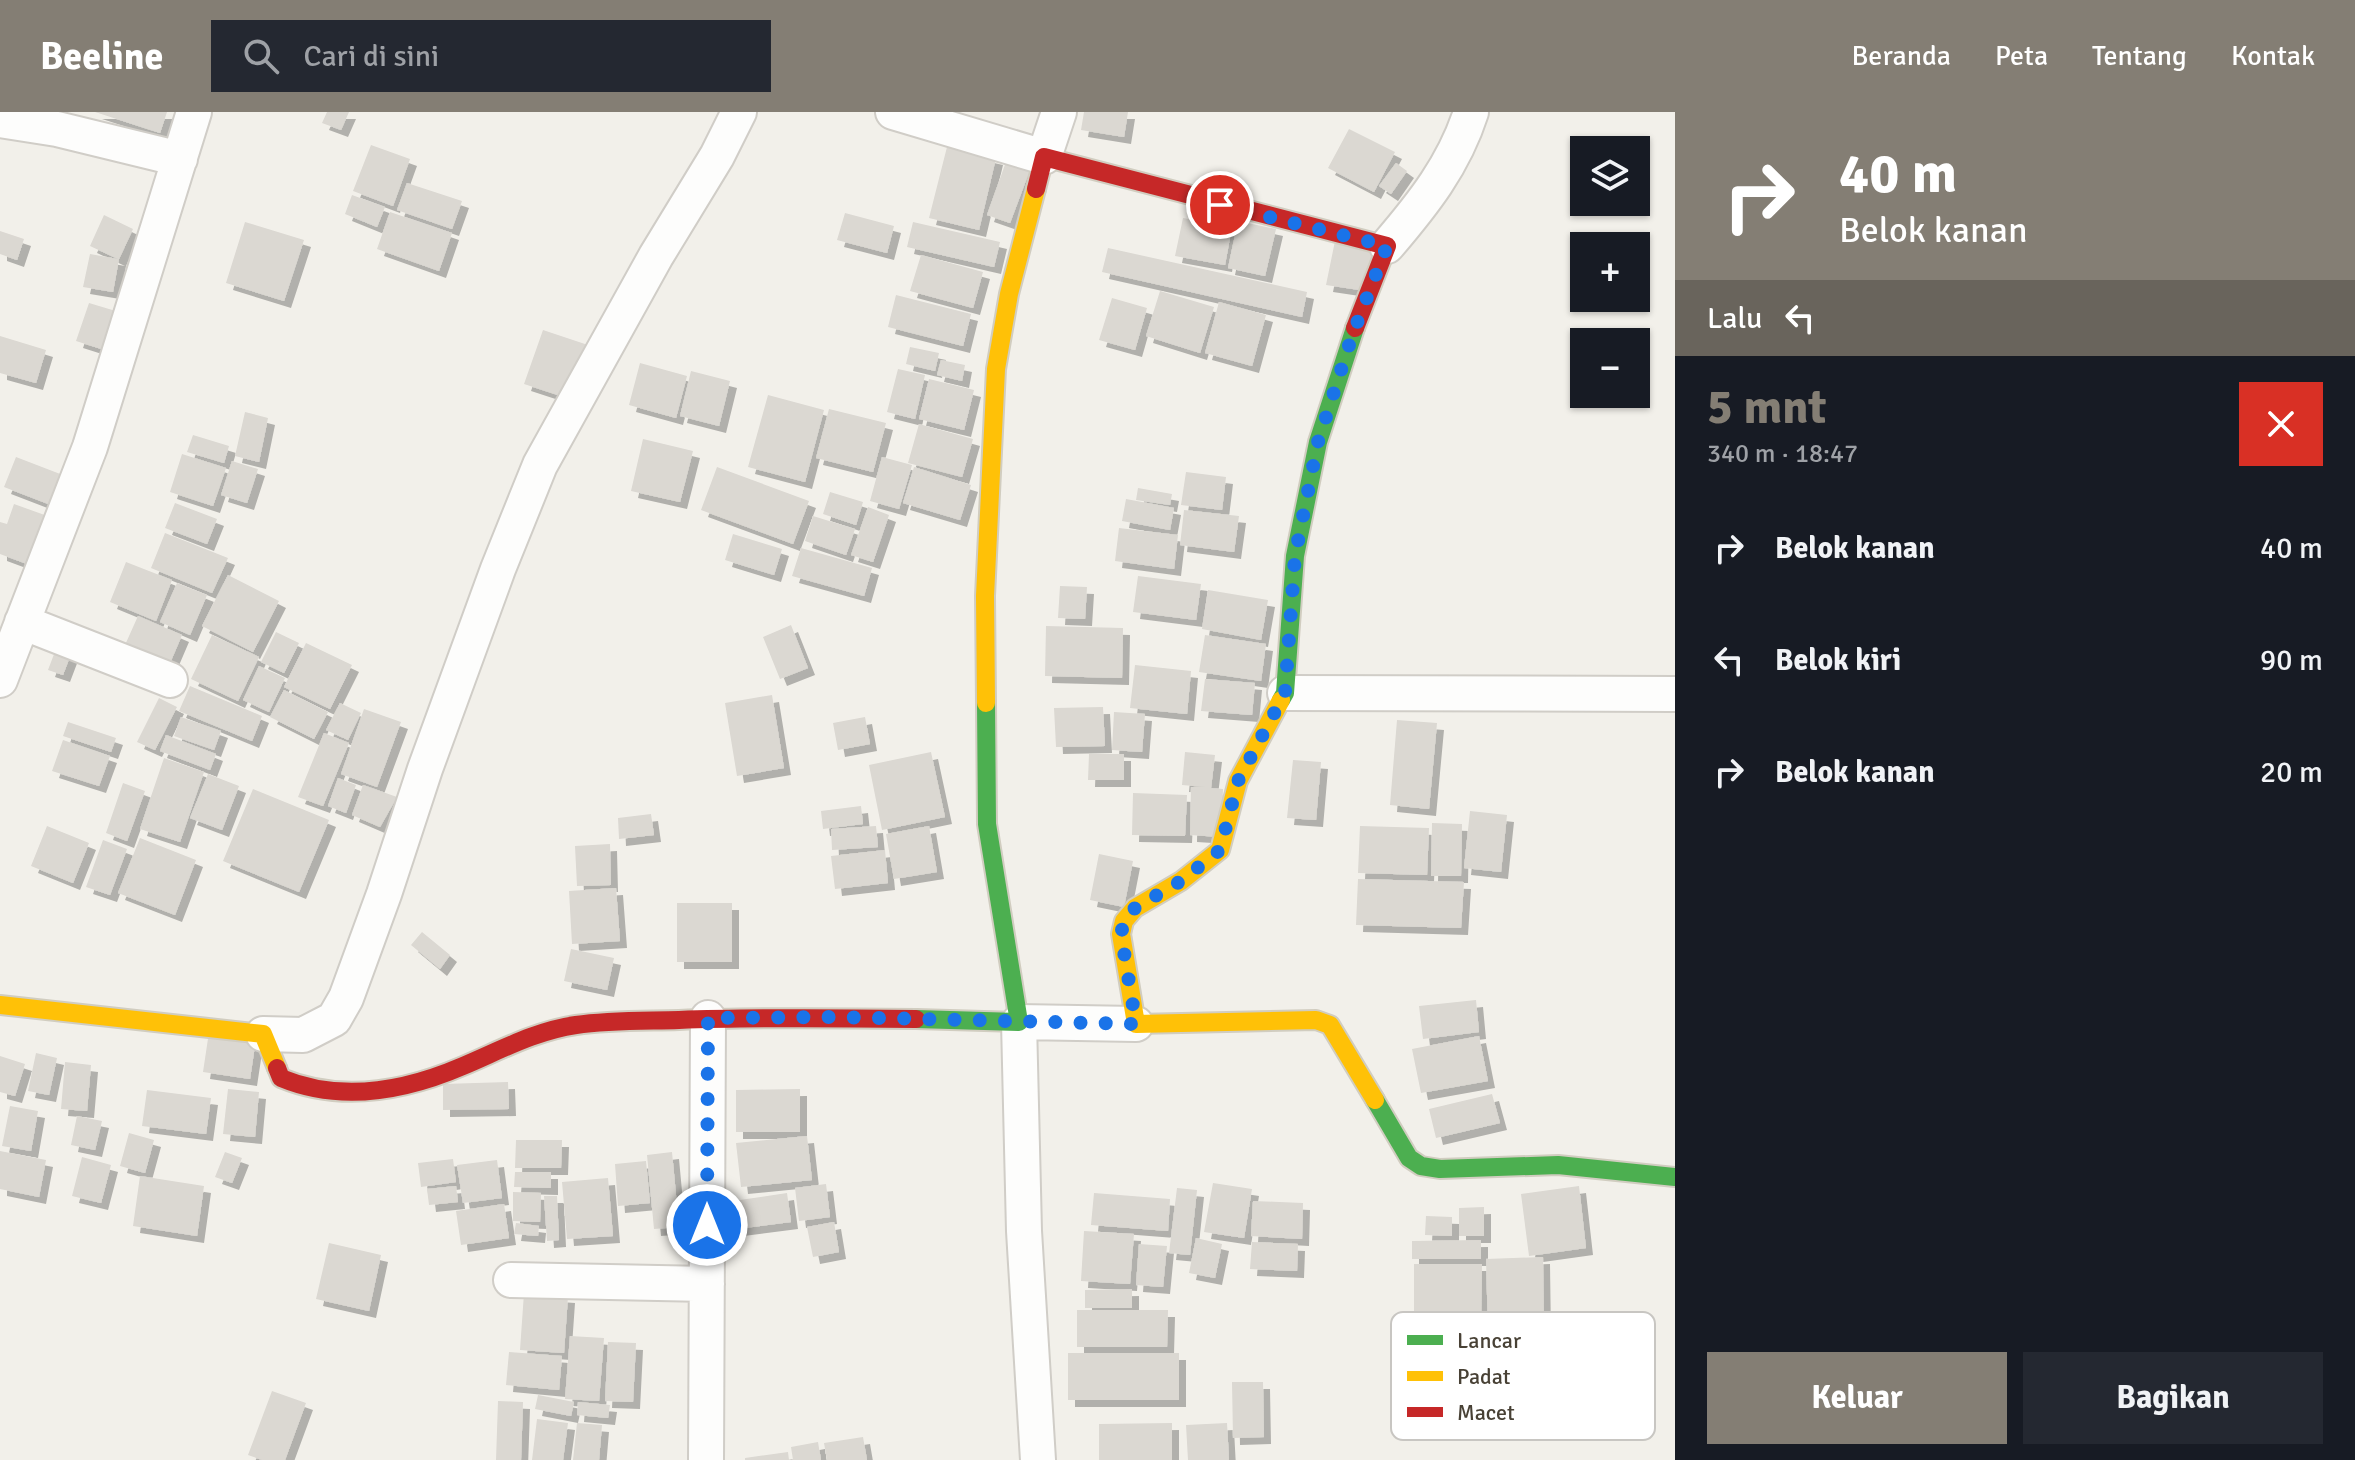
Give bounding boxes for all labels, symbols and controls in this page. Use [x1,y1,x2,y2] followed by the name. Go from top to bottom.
[211,20,771,92] search box
[40,33,163,80] text: Beeline
[239,34,283,78] icon: search
[303,38,439,75] text: Cari di sini
[1851,39,1951,73] text: Beranda
[1995,39,2048,73] text: Peta
[2092,39,2187,73] text: Tentang
[2231,39,2315,73] text: Kontak
[1570,136,1650,408] map controls
[1570,136,1650,216] button: layers
[1839,139,1957,208] text: 40 m
[1707,144,1811,248] icon: right
[1186,171,1254,239] pin
[1198,183,1242,227] icon: arrive
[1839,208,2028,253] text: Belok kanan
[1570,232,1650,312] button: +
[1778,296,1822,340] icon: left
[1707,300,1762,337] text: Lalu
[1570,328,1650,408] button: −
[1707,378,1827,437] text: 5 mnt
[2239,382,2323,466] button: close
[1707,438,1858,470] text: 340 m · 18:47
[1707,526,1751,570] icon: right
[1775,530,1935,567] text: Belok kanan
[2260,530,2323,567] text: 40 m
[1707,638,1751,682] icon: left
[1775,642,1901,679] text: Belok kiri
[2260,642,2323,679] text: 90 m
[1707,750,1751,794] icon: right
[1775,754,1935,791] text: Belok kanan
[2260,754,2323,791] text: 20 m
[665,1183,749,1267] position arrow
[1391,1312,1655,1440] legend
[1457,1327,1521,1354] text: Lancar
[1707,1352,2007,1444] button: Keluar
[2023,1352,2323,1444] button: Bagikan
[1457,1363,1511,1390] text: Padat
[1457,1399,1515,1426] text: Macet

